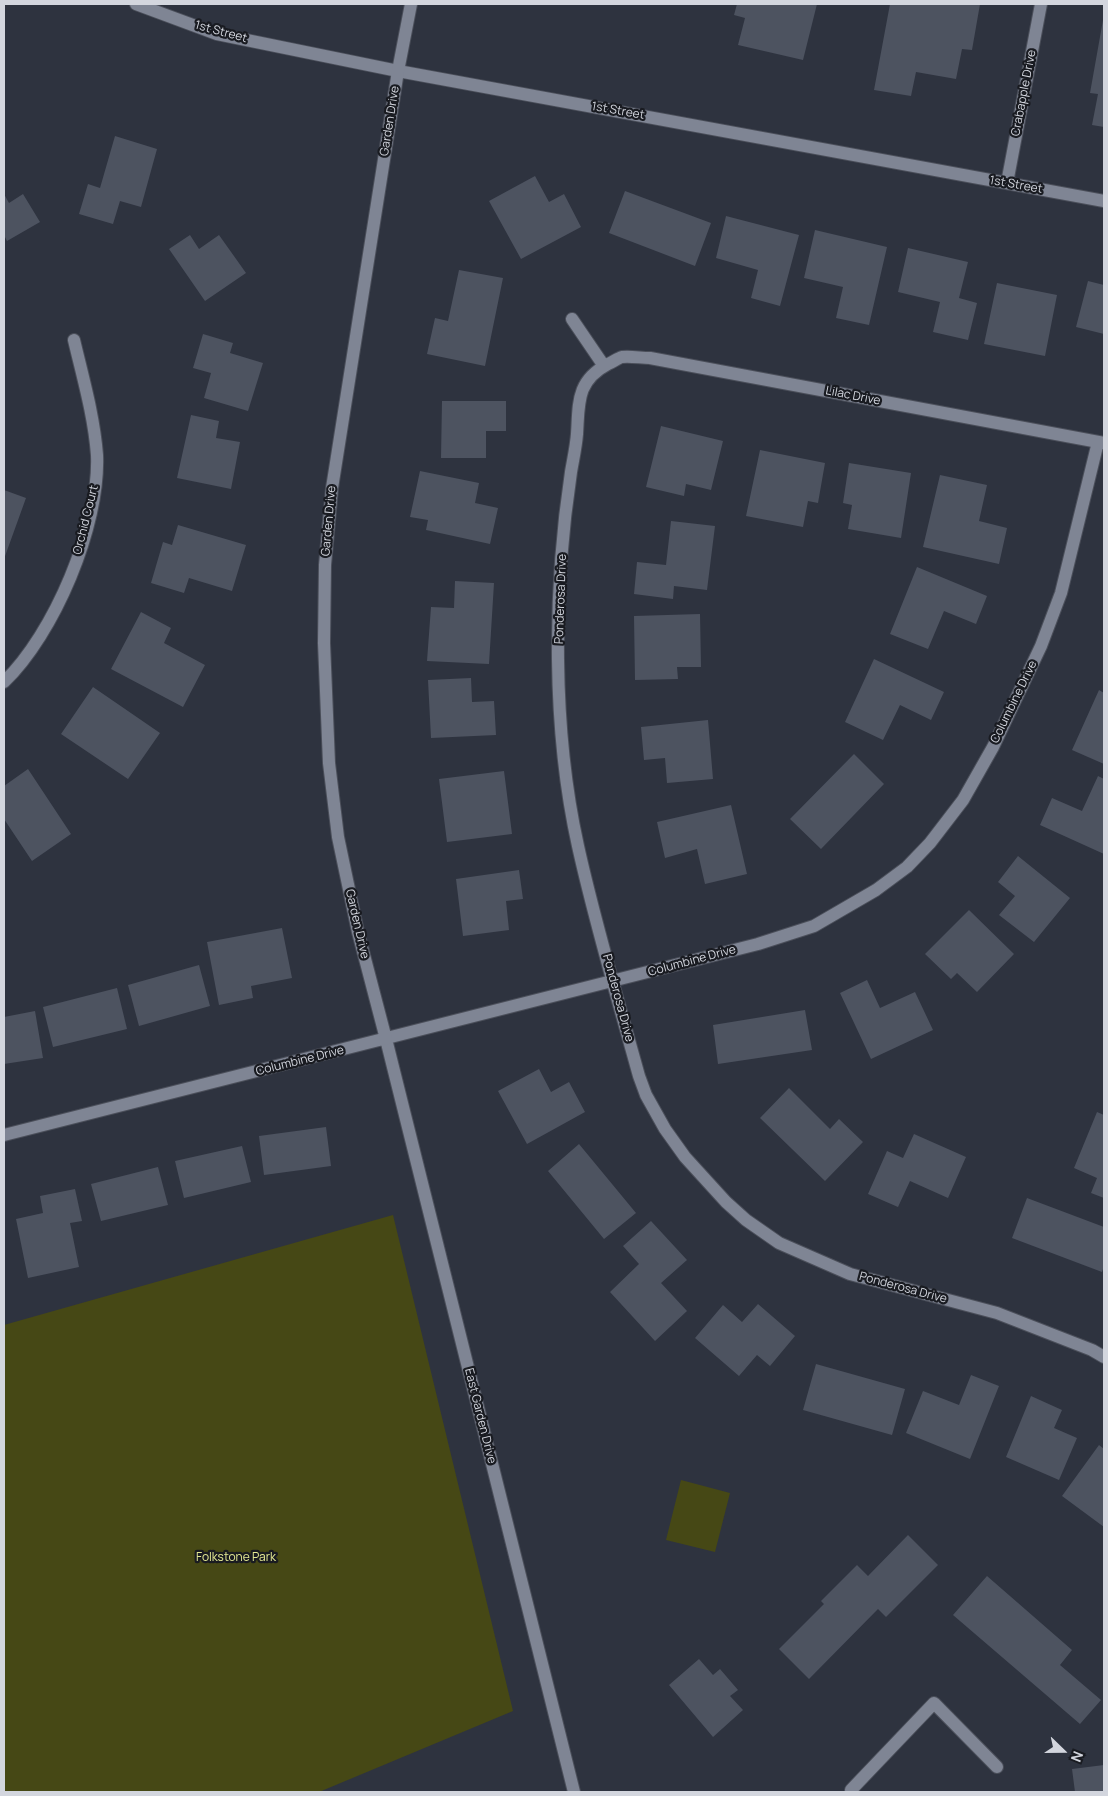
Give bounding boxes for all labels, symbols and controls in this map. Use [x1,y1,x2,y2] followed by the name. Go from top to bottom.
[193,18,249,46] street label: 1st Street
[1009,49,1039,137] street label: Crabapple Drive
[377,85,403,157] street label: Garden Drive
[590,99,646,123] street label: 1st Street
[988,173,1044,197] street label: 1st Street
[824,384,882,408] street label: Lilac Drive
[70,484,102,556] street label: Orchid Court
[319,485,339,557] street label: Garden Drive
[552,554,570,644] street label: Ponderosa Drive
[988,658,1040,746] street label: Columbine Drive
[342,888,372,960] street label: Garden Drive
[647,942,737,980] street label: Columbine Drive
[599,953,637,1043] street label: Ponderosa Drive
[254,1043,346,1079] street label: Columbine Drive
[858,1269,948,1307] street label: Ponderosa Drive
[461,1367,499,1465] street label: East Garden Drive
[196,1551,276,1565] park label: Folkstone Park
[1038,1726,1088,1776] north arrow
[1067,1749,1088,1765] text: N

